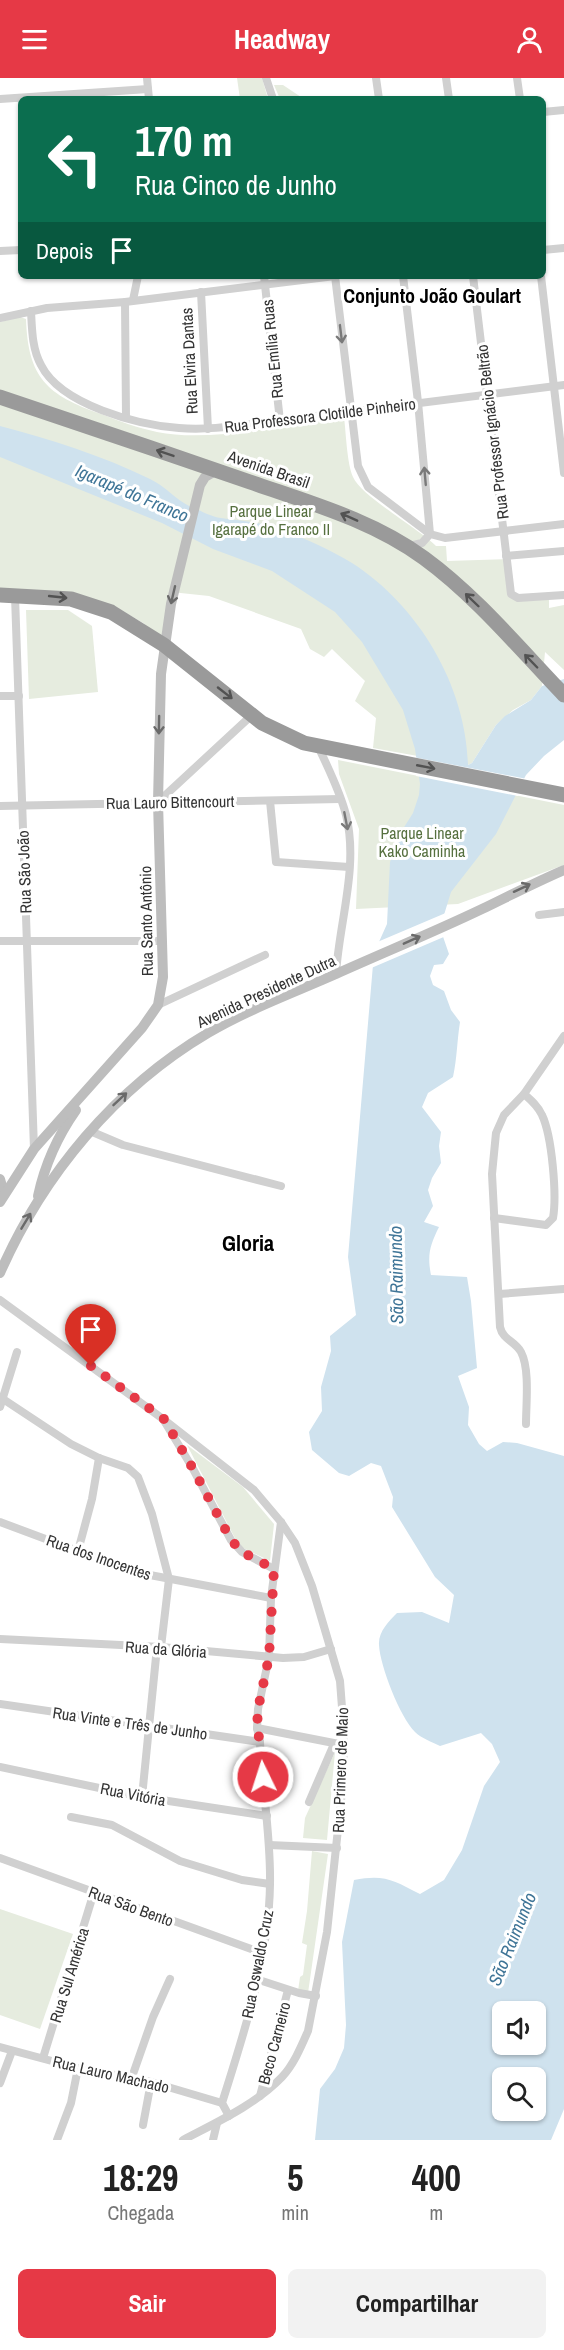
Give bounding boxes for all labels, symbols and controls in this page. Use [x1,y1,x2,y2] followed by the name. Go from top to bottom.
[234,21,330,57] text: Headway
[18,23,51,56] icon: menu
[513,23,546,56] icon: person
[135,113,233,169] text: 170 m
[36,120,114,198] icon: left
[135,167,337,203] text: Rua Cinco de Junho
[105,234,138,267] icon: arrive
[36,236,93,266] text: Depois
[343,282,521,309] district label: Conjunto João Goulart
[256,299,288,399] street label: Rua Emília Ruas
[175,307,203,415] street label: Rua Elvira Dantas
[336,324,347,344] one-way arrow
[470,343,514,521] street label: Rua Professor Ignácio Beltrão
[223,392,417,438] street label: Rua Professora Clotilde Pinheiro
[224,444,313,493] street label: Avenida Brasil
[156,446,175,457] one-way arrow
[72,458,192,528] water label: Igarapé do Franco
[419,467,430,487] one-way arrow
[212,500,330,540] park label: Parque Linear Igarapé do Franco II
[340,511,359,522] one-way arrow
[167,585,179,604] one-way arrow
[48,592,68,603] one-way arrow
[464,592,479,607] one-way arrow
[524,653,539,668] one-way arrow
[216,687,232,700] one-way arrow
[154,714,165,734] one-way arrow
[416,762,435,774] one-way arrow
[106,790,235,814] street label: Rua Lauro Bittencourt
[341,810,352,830] one-way arrow
[379,822,466,862] park label: Parque Linear Kako Caminha
[12,830,36,914] street label: Rua São João
[134,866,158,976] street label: Rua Santo Antônio
[513,882,531,894] one-way arrow
[402,934,420,945] one-way arrow
[192,949,340,1033] street label: Avenida Presidente Dutra
[113,1092,128,1107] one-way arrow
[20,1213,32,1230] one-way arrow
[383,1226,409,1324] water label: São Raimundo
[222,1228,274,1258] district label: Gloria
[65,1304,116,1366] pin
[74,1313,107,1346] icon: arrive
[44,1529,154,1585] street label: Rua dos Inocentes
[124,1635,208,1663] street label: Rua da Glória
[51,1701,209,1745] street label: Rua Vinte e Três de Junho
[327,1707,353,1833] street label: Rua Primero de Maio
[231,1745,295,1809] position arrow
[98,1777,168,1811] street label: Rua Vitória
[85,1880,177,1932] street label: Rua São Bento
[482,1889,542,1989] water label: São Raimundo
[236,1907,278,2020] street label: Rua Oswaldo Cruz
[44,1924,94,2025] street label: Rua Sul América
[252,1999,296,2087] street label: Beco Carneiro
[492,2001,546,2121] map controls
[492,2001,546,2055] button: sound
[51,2050,171,2098] street label: Rua Lauro Machado
[492,2067,546,2121] button: search
[103,2154,178,2202] text: 18:29
[287,2154,303,2202] text: 5
[412,2154,461,2202] text: 400
[107,2199,174,2226] text: Chegada
[281,2199,309,2226] text: min
[430,2199,443,2226] text: m
[18,2269,276,2338] button: Sair
[288,2269,546,2338] button: Compartilhar

